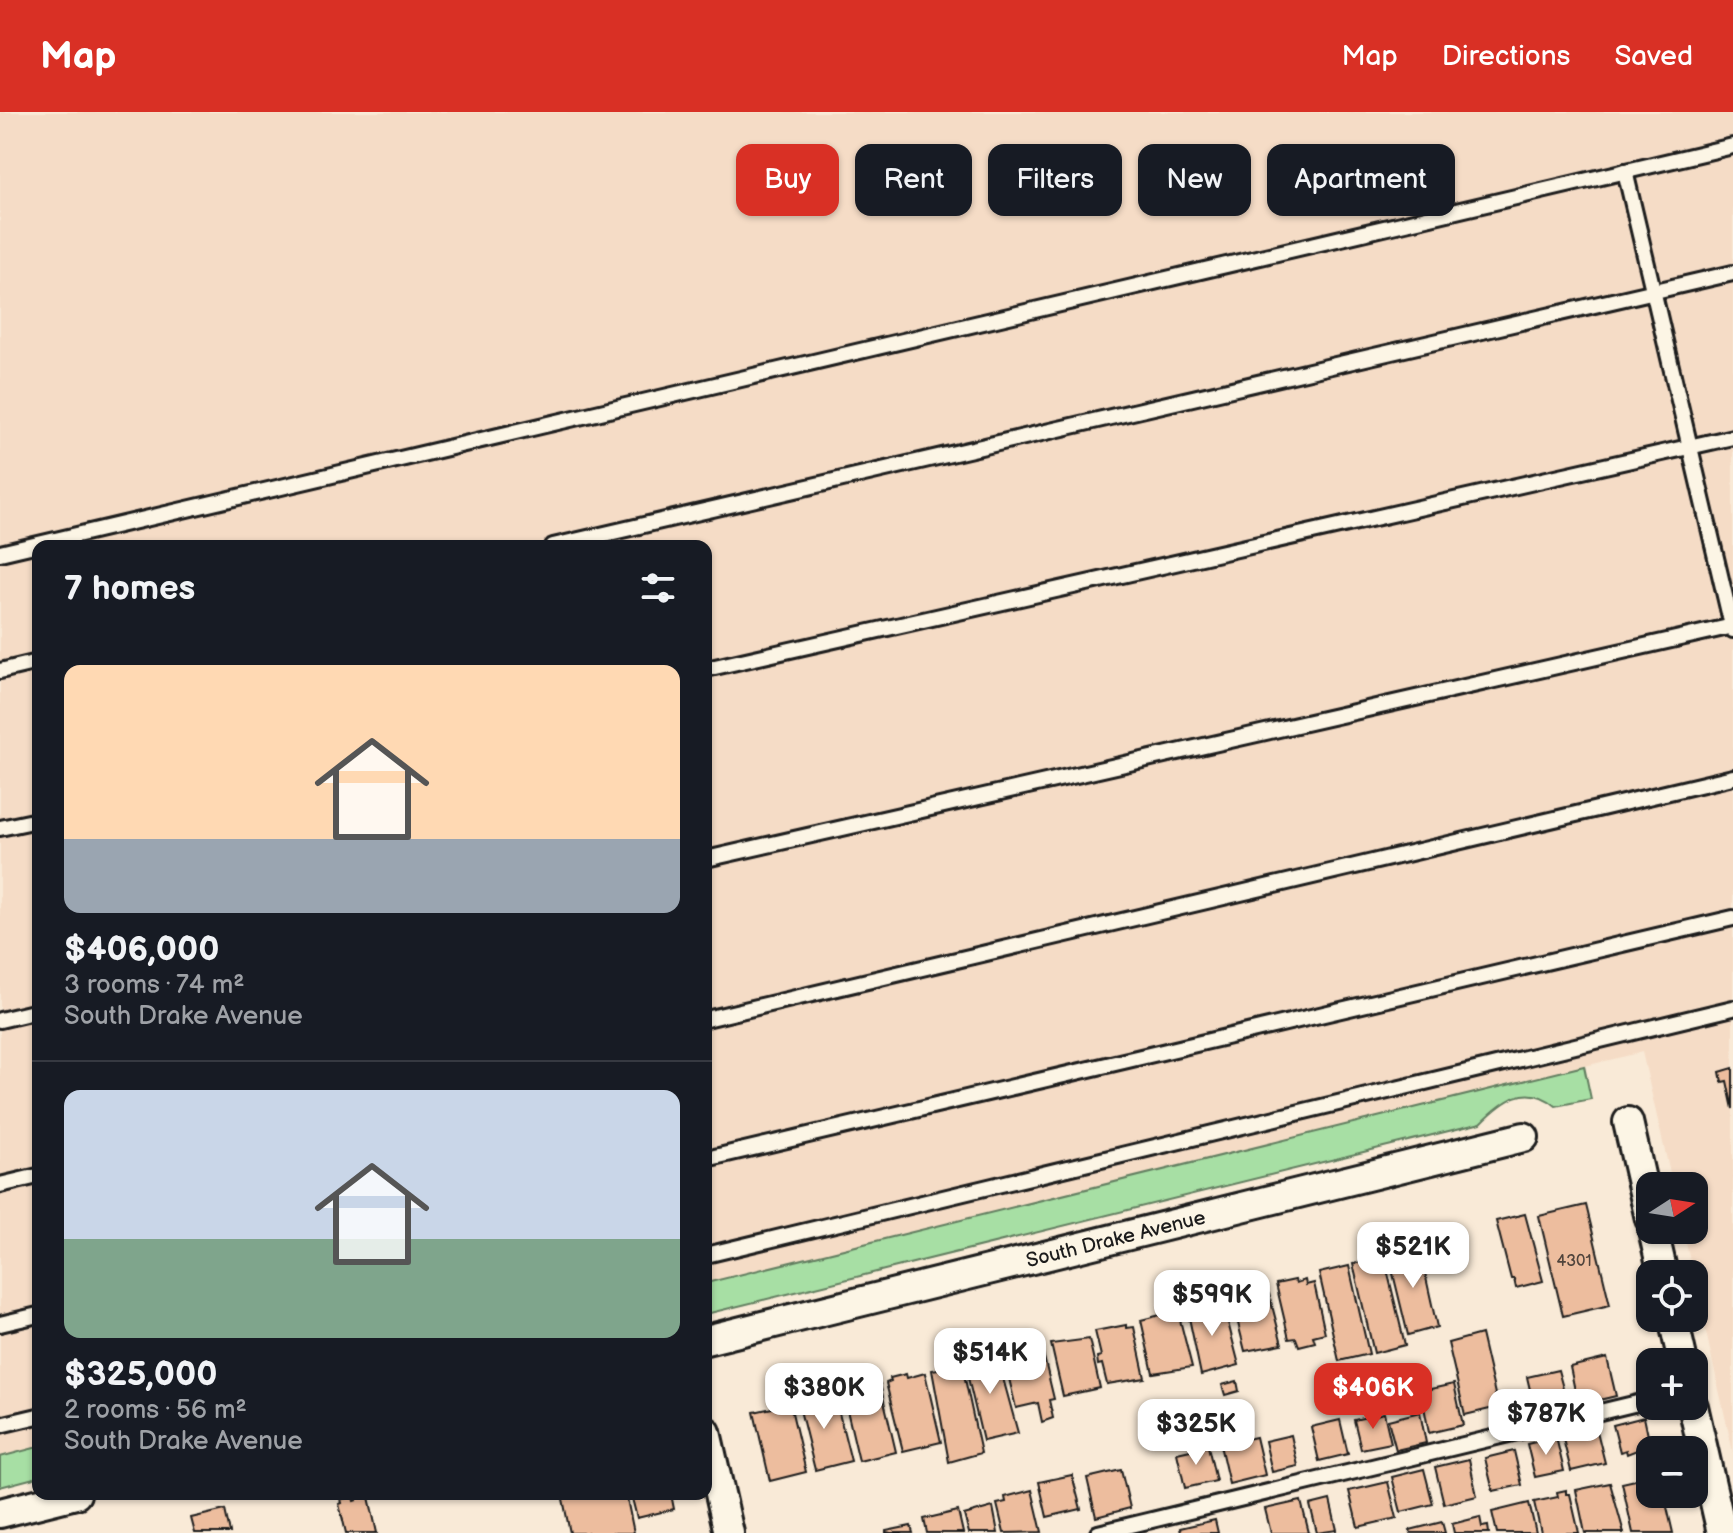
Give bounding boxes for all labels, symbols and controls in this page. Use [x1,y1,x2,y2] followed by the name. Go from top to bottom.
[40,34,116,79] text: Map
[1341,40,1398,73] text: Map
[1442,40,1570,73] text: Directions
[1614,40,1693,73] text: Saved
[736,144,839,216] chip: Buy
[855,144,972,216] chip: Rent
[988,144,1122,216] chip: Filters
[1138,144,1251,216] chip: New
[1267,144,1455,216] chip: Apartment
[636,566,680,610] icon: filters
[64,568,195,609] text: 7 homes
[300,717,444,861] icon: home
[64,929,219,970] text: $406,000
[64,970,244,1001] text: 3 rooms · 74 m²
[64,1001,303,1032] text: South Drake Avenue
[300,1142,444,1286] icon: home
[1636,1172,1708,1244] north arrow
[1636,1172,1708,1508] map controls
[1024,1206,1208,1273] street label: South Drake Avenue
[1357,1222,1469,1290] pin: $521K
[1375,1232,1451,1263] text: $521K
[1556,1252,1592,1271] house number: 4301
[1636,1260,1708,1332] button: locate
[1156,1270,1268,1338] pin: $599K
[1172,1280,1252,1311] text: $599K
[934,1328,1046,1396] pin: $514K
[952,1338,1028,1369] text: $514K
[1636,1348,1708,1420] button: +
[64,1354,217,1395] text: $325,000
[768,1363,880,1431] pin: $380K
[1317,1363,1429,1431] pin: $406K
[783,1373,865,1404] text: $380K
[1332,1373,1414,1404] text: $406K
[1490,1389,1602,1457] pin: $787K
[64,1395,247,1426] text: 2 rooms · 56 m²
[1140,1399,1252,1467] pin: $325K
[1506,1399,1586,1430] text: $787K
[1156,1409,1236,1440] text: $325K
[64,1426,303,1457] text: South Drake Avenue
[1636,1436,1708,1508] button: −

